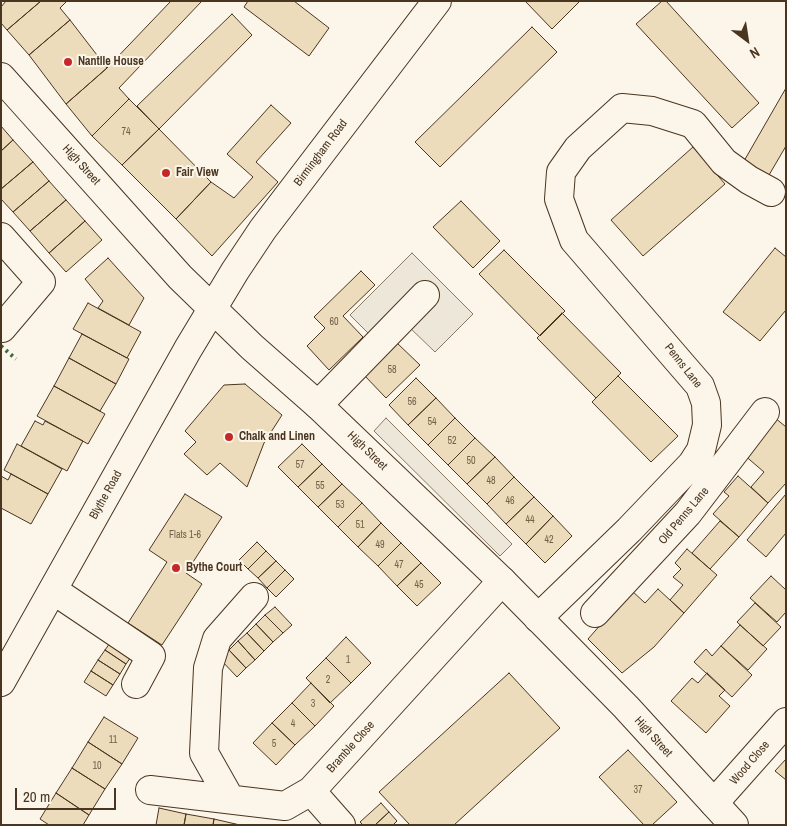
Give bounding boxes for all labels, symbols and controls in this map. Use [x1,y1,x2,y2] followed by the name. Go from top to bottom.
[722,15,772,65] north arrow
[747,43,763,63] text: N
[78,55,144,69] place label: Nantlle House
[62,56,74,68] marker: Nantlle House
[291,117,351,189] street label: Birmingham Road
[121,126,131,138] house number: 74
[59,142,103,188] street label: High Street
[176,166,219,180] place label: Fair View
[160,167,172,179] marker: Fair View
[329,316,339,328] house number: 60
[661,341,705,391] street label: Penns Lane
[387,364,397,376] house number: 58
[407,396,417,408] house number: 56
[427,416,437,428] house number: 54
[344,429,390,473] street label: High Street
[239,430,315,444] place label: Chalk and Linen
[223,431,235,443] marker: Chalk and Linen
[447,435,457,447] house number: 52
[466,455,476,467] house number: 50
[295,459,305,471] house number: 57
[87,468,125,522] street label: Blythe Road
[486,475,496,487] house number: 48
[315,480,325,492] house number: 55
[656,484,712,548] street label: Old Penns Lane
[505,495,515,507] house number: 46
[335,499,345,511] house number: 53
[525,514,535,526] house number: 44
[355,519,365,531] house number: 51
[169,529,201,541] house number: Flats 1-6
[544,534,554,546] house number: 42
[375,539,385,551] house number: 49
[394,559,404,571] house number: 47
[186,561,242,575] place label: Bythe Court
[170,562,182,574] marker: Bythe Court
[414,579,424,591] house number: 45
[346,654,350,666] house number: 1
[326,674,330,686] house number: 2
[311,698,315,710] house number: 3
[631,714,675,760] street label: High Street
[291,718,295,730] house number: 4
[324,718,378,776] street label: Bramble Close
[109,734,117,746] house number: 11
[272,738,276,750] house number: 5
[727,738,773,788] street label: Wood Close
[92,760,102,772] house number: 10
[18,778,119,810] scale bar
[633,784,643,796] house number: 37
[23,786,50,807] text: 20 m

